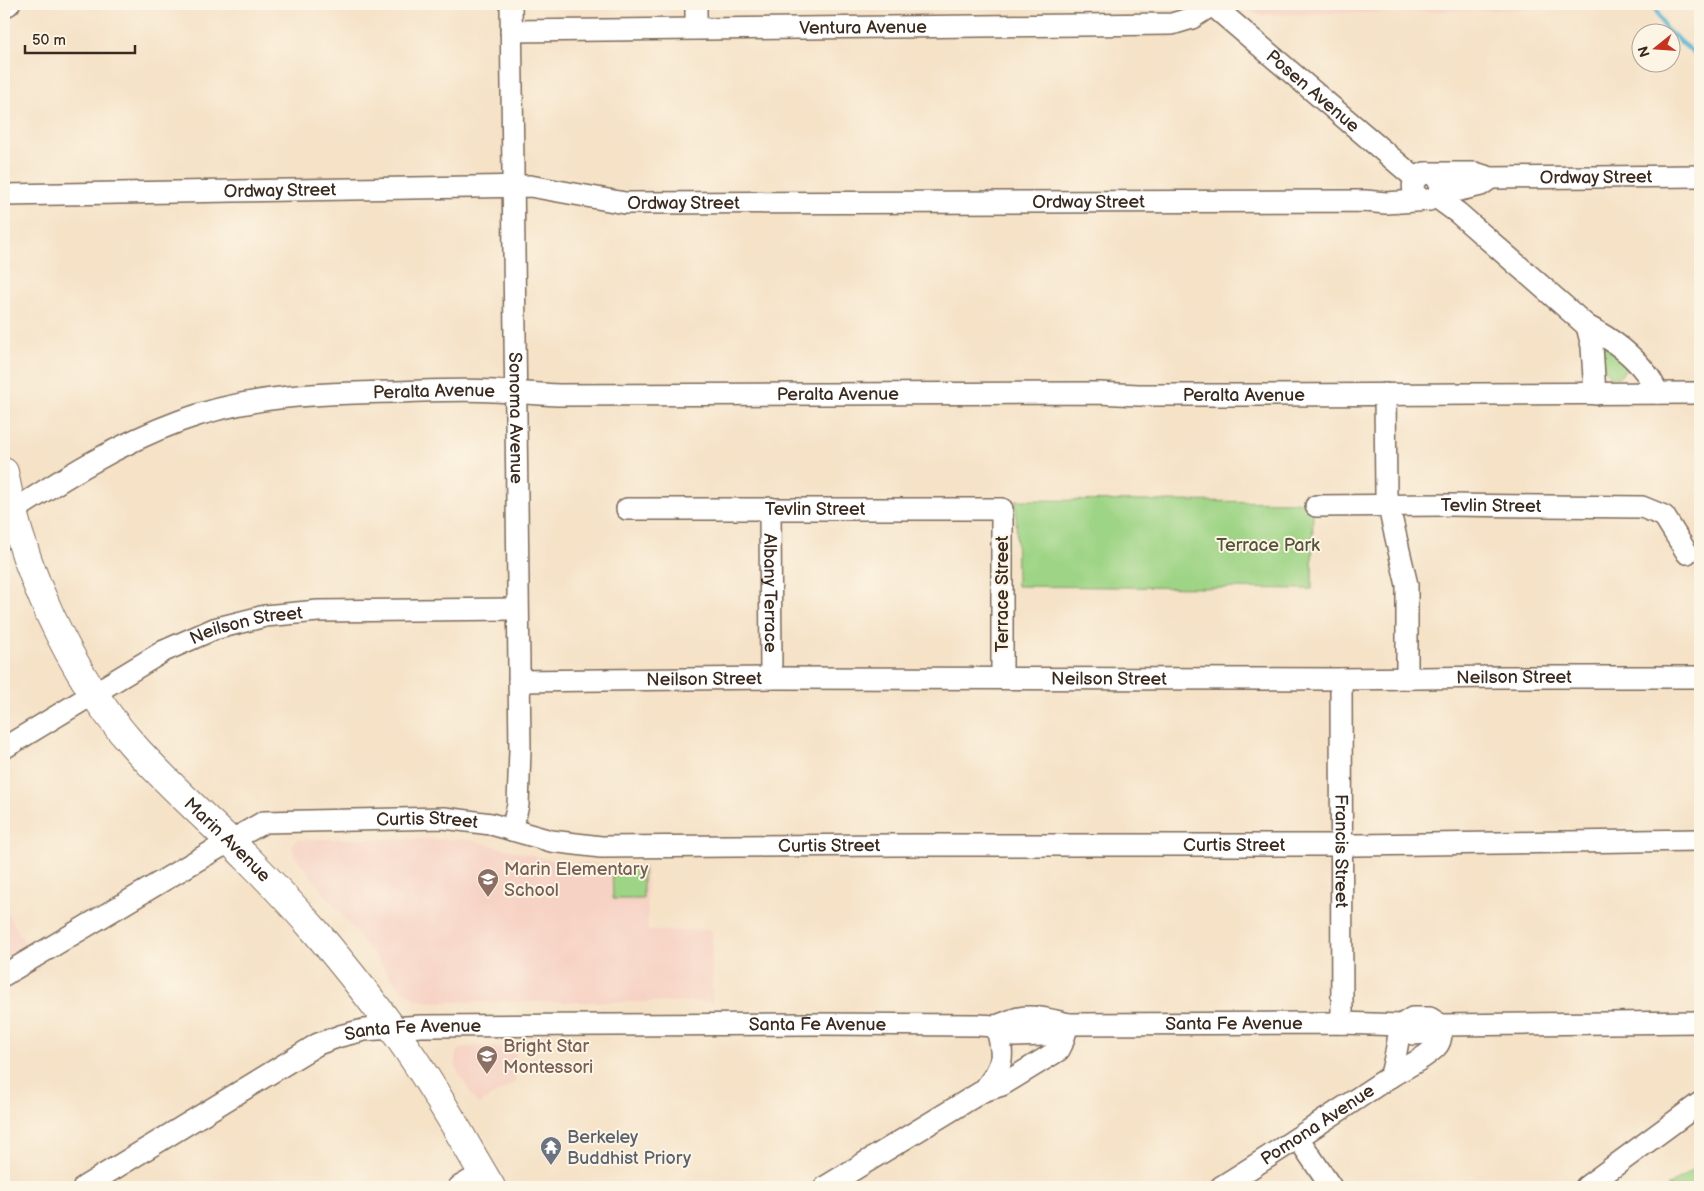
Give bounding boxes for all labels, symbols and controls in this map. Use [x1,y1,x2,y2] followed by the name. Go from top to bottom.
[799,17,927,39] street label: Ventura Avenue
[25,22,135,54] scale bar
[1632,22,1682,72] north arrow
[32,31,66,50] text: 50 m
[1634,44,1654,59] text: N
[1262,46,1364,137] street label: Posen Avenue
[1540,166,1653,189] street label: Ordway Street
[224,179,337,202] street label: Ordway Street
[1032,192,1145,213] street label: Ordway Street
[627,193,740,214] street label: Ordway Street
[504,352,527,484] street label: Sonoma Avenue
[373,380,496,403] street label: Peralta Avenue
[777,384,899,405] street label: Peralta Avenue
[1183,385,1305,406] street label: Peralta Avenue
[1441,495,1542,517] street label: Tevlin Street
[765,499,866,520] street label: Tevlin Street
[759,533,781,653] street label: Albany Terrace
[992,535,1013,652] street label: Terrace Street
[1216,535,1320,556] park label: Terrace Park
[187,602,304,649] street label: Neilson Street
[1456,667,1572,689] street label: Neilson Street
[646,668,762,690] street label: Neilson Street
[1051,668,1167,690] street label: Neilson Street
[180,793,275,887] street label: Marin Avenue
[1330,794,1352,908] street label: Francis Street
[376,808,480,833] street label: Curtis Street
[778,835,881,857] street label: Curtis Street
[1183,835,1286,856] street label: Curtis Street
[504,859,649,901] place label: Marin Elementary School
[476,867,500,898] school or university icon: Marin Elementary School
[1165,1013,1303,1035] street label: Santa Fe Avenue
[749,1014,887,1035] street label: Santa Fe Avenue
[342,1016,482,1046] street label: Santa Fe Avenue
[503,1036,593,1078] place label: Bright Star Montessori
[475,1044,499,1075] school or university icon: Bright Star Montessori
[1257,1080,1379,1170] street label: Pomona Avenue
[567,1127,692,1169] place label: Berkeley Buddhist Priory
[539,1135,563,1166] temple icon: Berkeley Buddhist Priory

